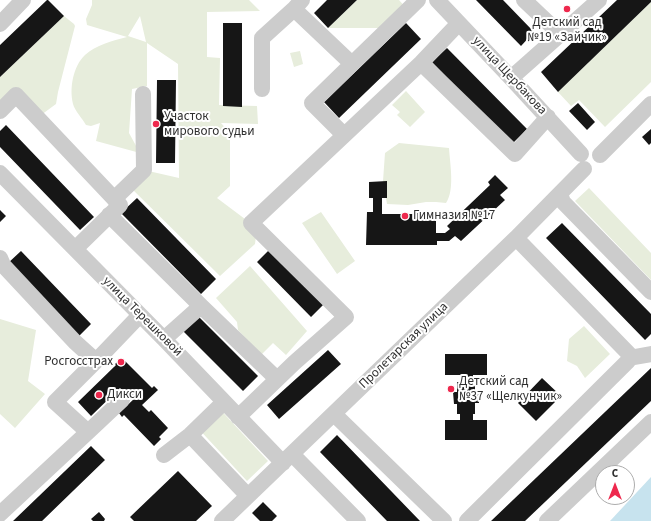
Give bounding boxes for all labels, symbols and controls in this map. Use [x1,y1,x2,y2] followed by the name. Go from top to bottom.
[562,4,572,14] marker: Детский сад №19 «Зайчик»
[527,15,607,46] place label: Детский сад №19 «Зайчик»
[469,33,549,119] street label: улица Щербакова
[164,109,255,140] place label: Участок мирового судьи
[151,119,161,129] marker: Участок мирового судьи
[413,208,495,224] place label: Гимназия №17
[400,211,410,221] marker: Гимназия №17
[99,274,185,360] street label: улица Терешковой
[356,300,452,392] street label: Пролетарская улица
[44,354,113,370] place label: Росгосстрах
[116,357,126,367] marker: Росгосстрах
[459,374,562,405] place label: Детский сад №37 «Щелкунчик»
[446,384,456,394] marker: Детский сад №37 «Щелкунчик»
[107,387,142,403] place label: Дикси
[94,390,104,400] marker: Дикси
[595,465,635,505] north arrow
[612,466,618,481] text: С

